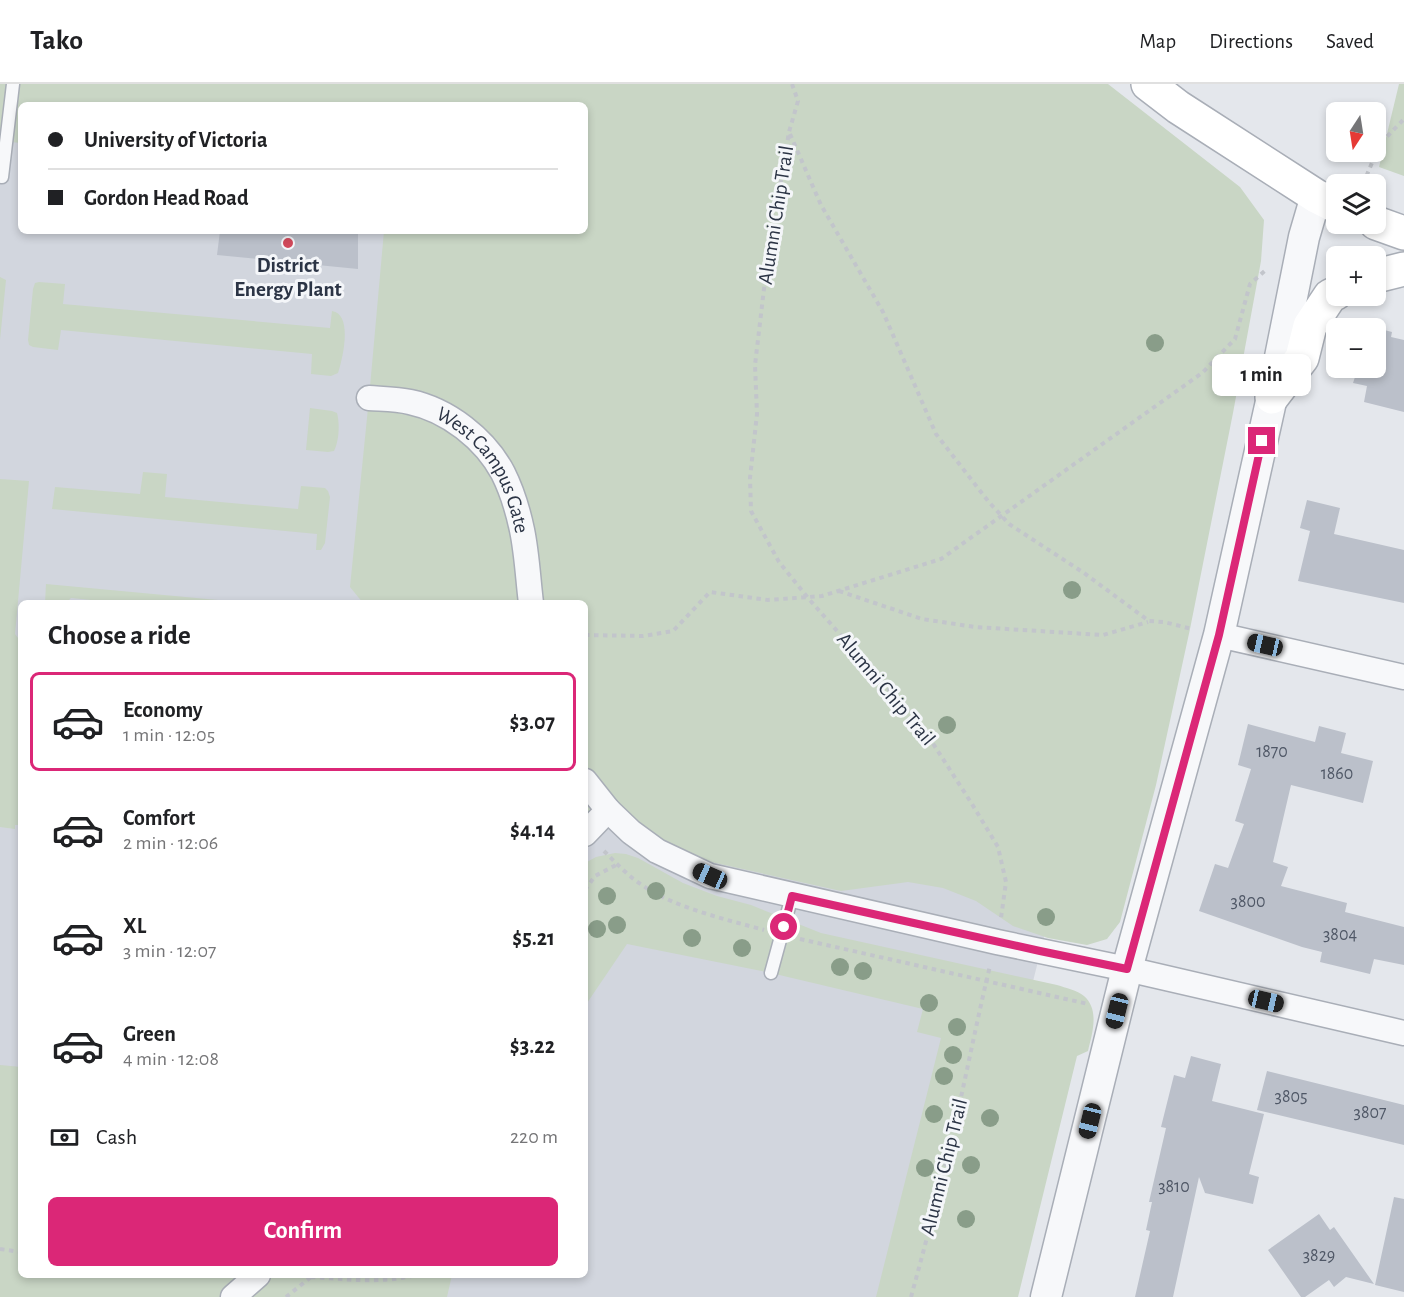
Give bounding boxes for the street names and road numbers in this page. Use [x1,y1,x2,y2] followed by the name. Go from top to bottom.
[755,144,797,286] street label: Alumni Chip Trail
[433,402,533,535] street label: West Campus Gate
[833,628,939,750] street label: Alumni Chip Trail
[917,1096,971,1238] street label: Alumni Chip Trail

